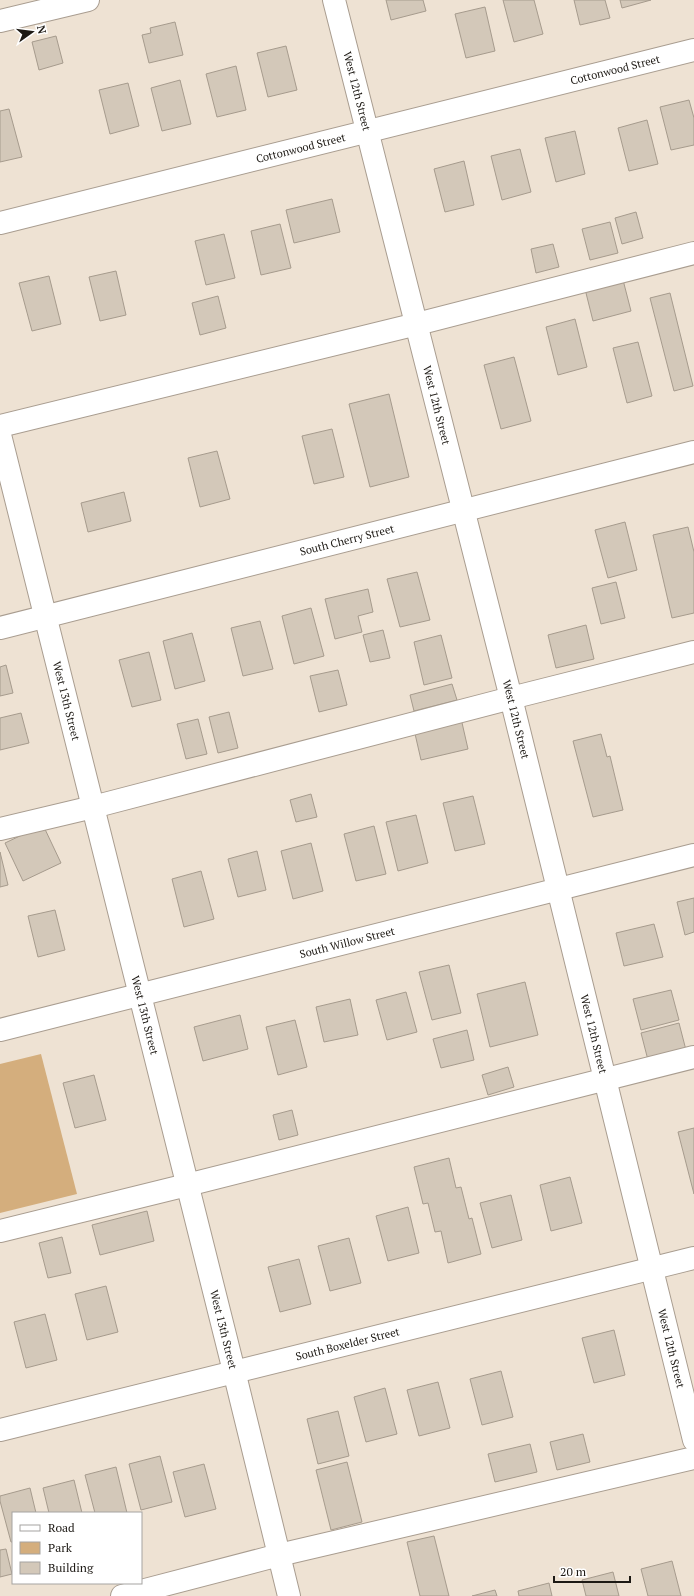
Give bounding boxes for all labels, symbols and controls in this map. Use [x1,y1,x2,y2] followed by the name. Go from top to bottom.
[12,12,52,52] north arrow
[34,24,50,36] text: N
[340,50,374,132] street label: West 12th Street
[569,52,661,88] street label: Cottonwood Street
[255,130,347,166] street label: Cottonwood Street
[420,364,453,446] street label: West 12th Street
[298,521,396,559] street label: South Cherry Street
[50,660,83,742] street label: West 13th Street
[500,678,533,760] street label: West 12th Street
[298,924,396,961] street label: South Willow Street
[128,974,162,1056] street label: West 13th Street
[577,993,610,1075] street label: West 12th Street
[207,1288,240,1370] street label: West 13th Street
[655,1307,688,1389] street label: West 12th Street
[294,1324,401,1364] street label: South Boxelder Street
[12,1512,142,1584] legend
[48,1520,75,1535] text: Road
[48,1540,73,1555] text: Park
[554,1558,630,1584] scale bar
[48,1560,94,1575] text: Building
[560,1564,587,1579] text: 20 m

